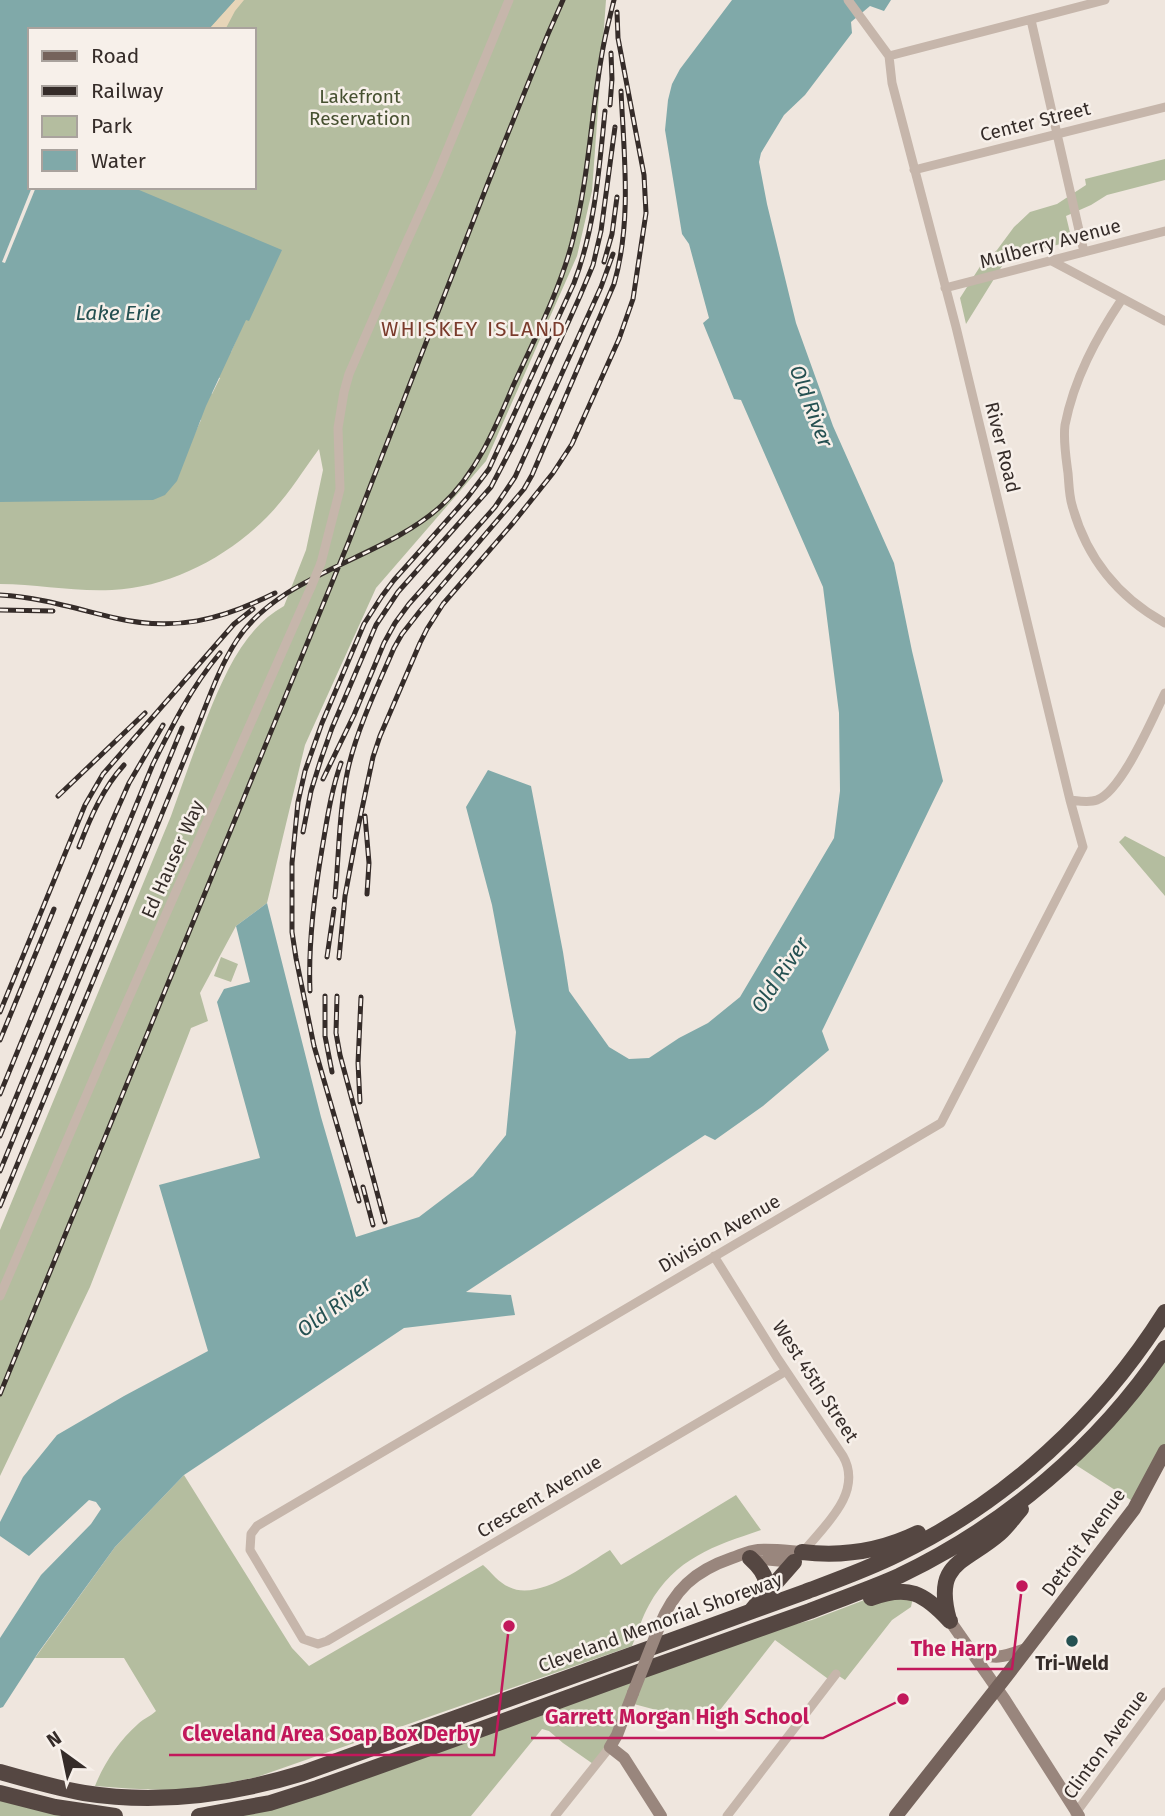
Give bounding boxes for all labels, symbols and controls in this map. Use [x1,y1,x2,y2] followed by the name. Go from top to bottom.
[28,28,256,189] legend
[91,43,139,69] text: Road
[91,78,164,104] text: Railway
[309,85,411,130] park label: Lakefront Reservation
[978,97,1093,146] street label: Center Street
[91,113,133,139] text: Park
[91,148,146,174] text: Water
[977,214,1123,273] street label: Mulberry Avenue
[75,300,161,326] water label: Lake Erie
[381,316,567,342] district label: WHISKEY ISLAND
[784,361,839,452] water label: Old River
[980,399,1025,495] street label: River Road
[136,796,209,922] street label: Ed Hauser Way
[745,931,815,1018] water label: Old River
[654,1189,784,1278] street label: Division Avenue
[292,1271,377,1343] water label: Old River
[768,1316,864,1447] street label: West 45th Street
[473,1450,606,1543] street label: Crescent Avenue
[1037,1484,1130,1601] street label: Detroit Avenue
[535,1567,786,1677] street label: Cleveland Memorial Shoreway
[897,1627,1012,1669] callout: The Harp
[1064,1633,1080,1649] marker: Tri-Weld
[911,1636,997,1662] text: The Harp
[1035,1652,1109,1675] place label: Tri-Weld
[1058,1685,1153,1803] street label: Clinton Avenue
[531,1696,823,1738] callout: Garrett Morgan High School
[545,1704,810,1730] text: Garrett Morgan High School
[169,1713,494,1755] callout: Cleveland Area Soap Box Derby
[28,1718,98,1788] north arrow
[182,1721,480,1747] text: Cleveland Area Soap Box Derby
[42,1726,66,1752] text: N

